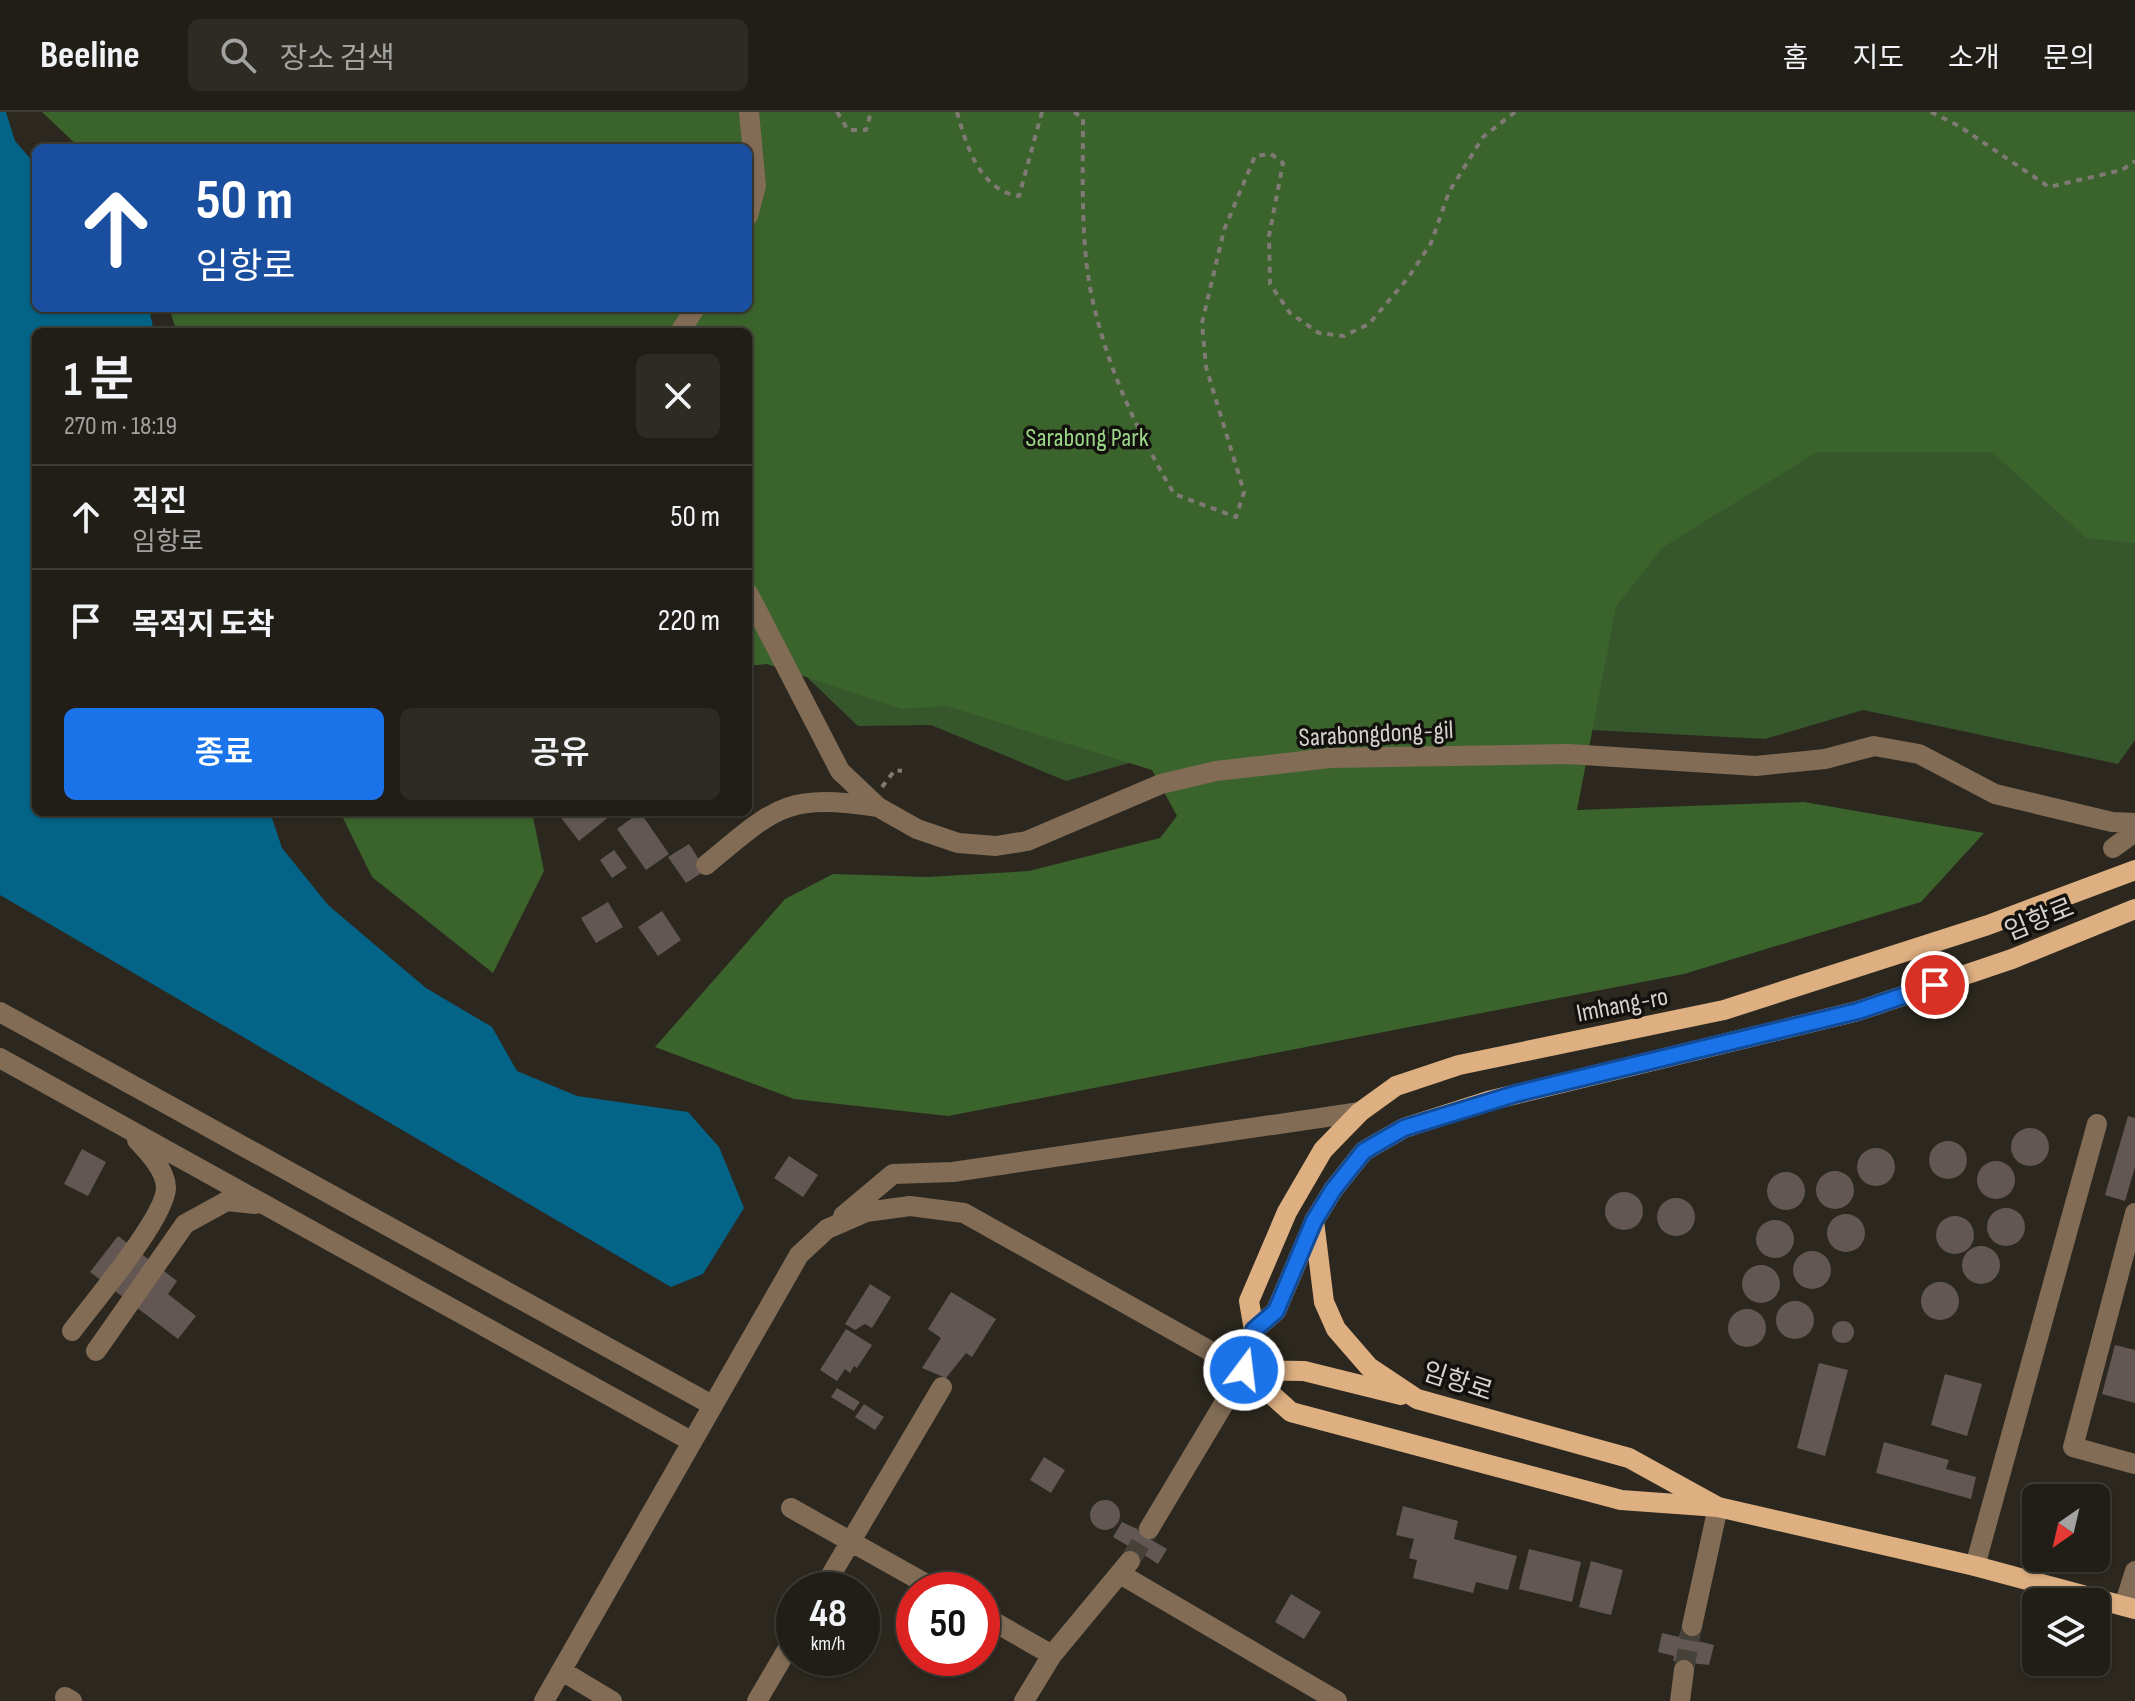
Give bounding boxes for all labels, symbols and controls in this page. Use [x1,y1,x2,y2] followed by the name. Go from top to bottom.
[188,19,748,91] search box
[40,33,140,78] text: Beeline
[216,33,260,77] icon: search
[280,41,395,77] text: 장소 검색
[1783,42,1808,75] text: 홈
[1852,42,1904,75] text: 지도
[1948,42,1999,75] text: 소개
[2043,42,2095,75] text: 문의
[196,168,293,235] text: 50 m
[64,176,168,280] icon: ahead
[196,246,295,289] text: 임항로
[64,352,134,409] text: 1 분
[636,354,720,438] button: close
[64,411,177,442] text: 270 m · 18:19
[1025,423,1149,454] park label: Sarabong Park
[132,484,187,520] text: 직진
[64,495,108,539] icon: ahead
[671,499,720,535] text: 50 m
[132,527,204,558] text: 임항로
[64,599,108,643] icon: arrive
[658,603,720,639] text: 220 m
[132,607,275,643] text: 목적지 도착
[64,708,384,800] button: 종료
[400,708,720,800] button: 공유
[1298,715,1454,754] street label: Sarabongdong-gil
[2000,893,2079,948] street label: 임항로
[1901,951,1969,1019] pin
[1913,963,1957,1007] icon: arrive
[1574,981,1671,1030] street label: Imhang-ro
[1202,1328,1286,1412] position arrow
[1419,1357,1496,1408] street label: 임항로
[2022,1484,2110,1572] north arrow
[2022,1484,2110,1676] map controls
[896,1572,1000,1676] speed limit sign: 50
[2022,1588,2110,1676] button: layers
[809,1590,847,1638] text: 48
[811,1632,845,1656] text: km/h

